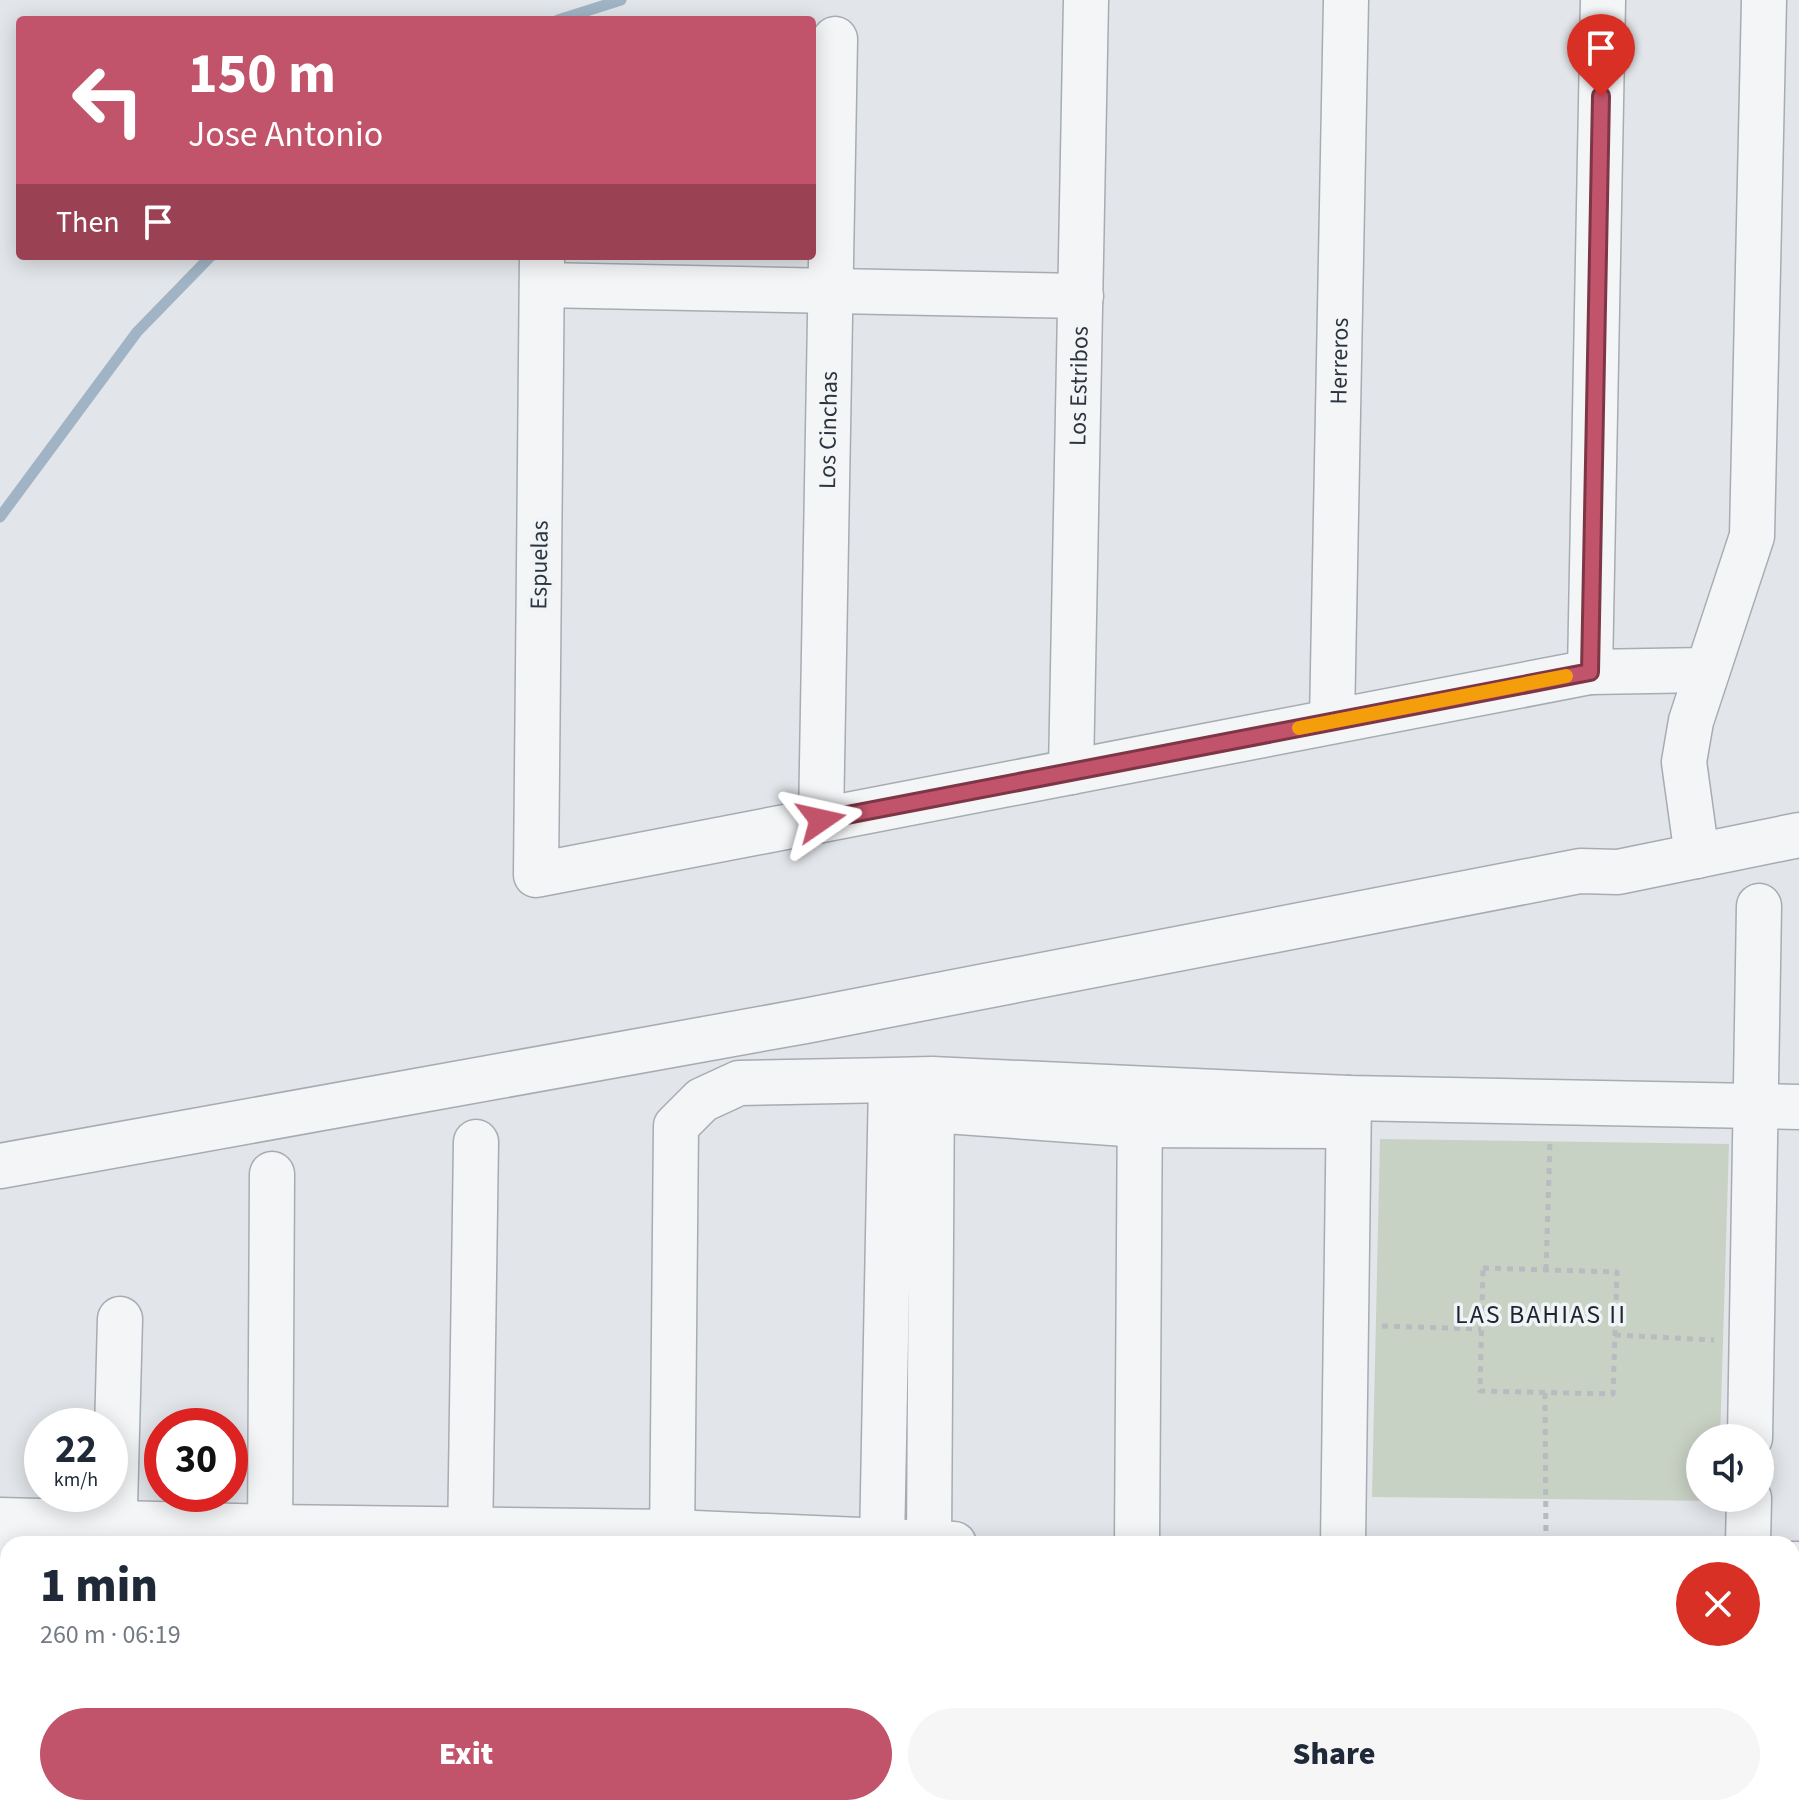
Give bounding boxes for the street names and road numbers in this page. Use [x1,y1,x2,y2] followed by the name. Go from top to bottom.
[1321,317,1358,405] street label: Herreros
[1060,326,1098,446] street label: Los Estribos
[810,371,847,489] street label: Los Cinchas
[521,520,558,610] street label: Espuelas

